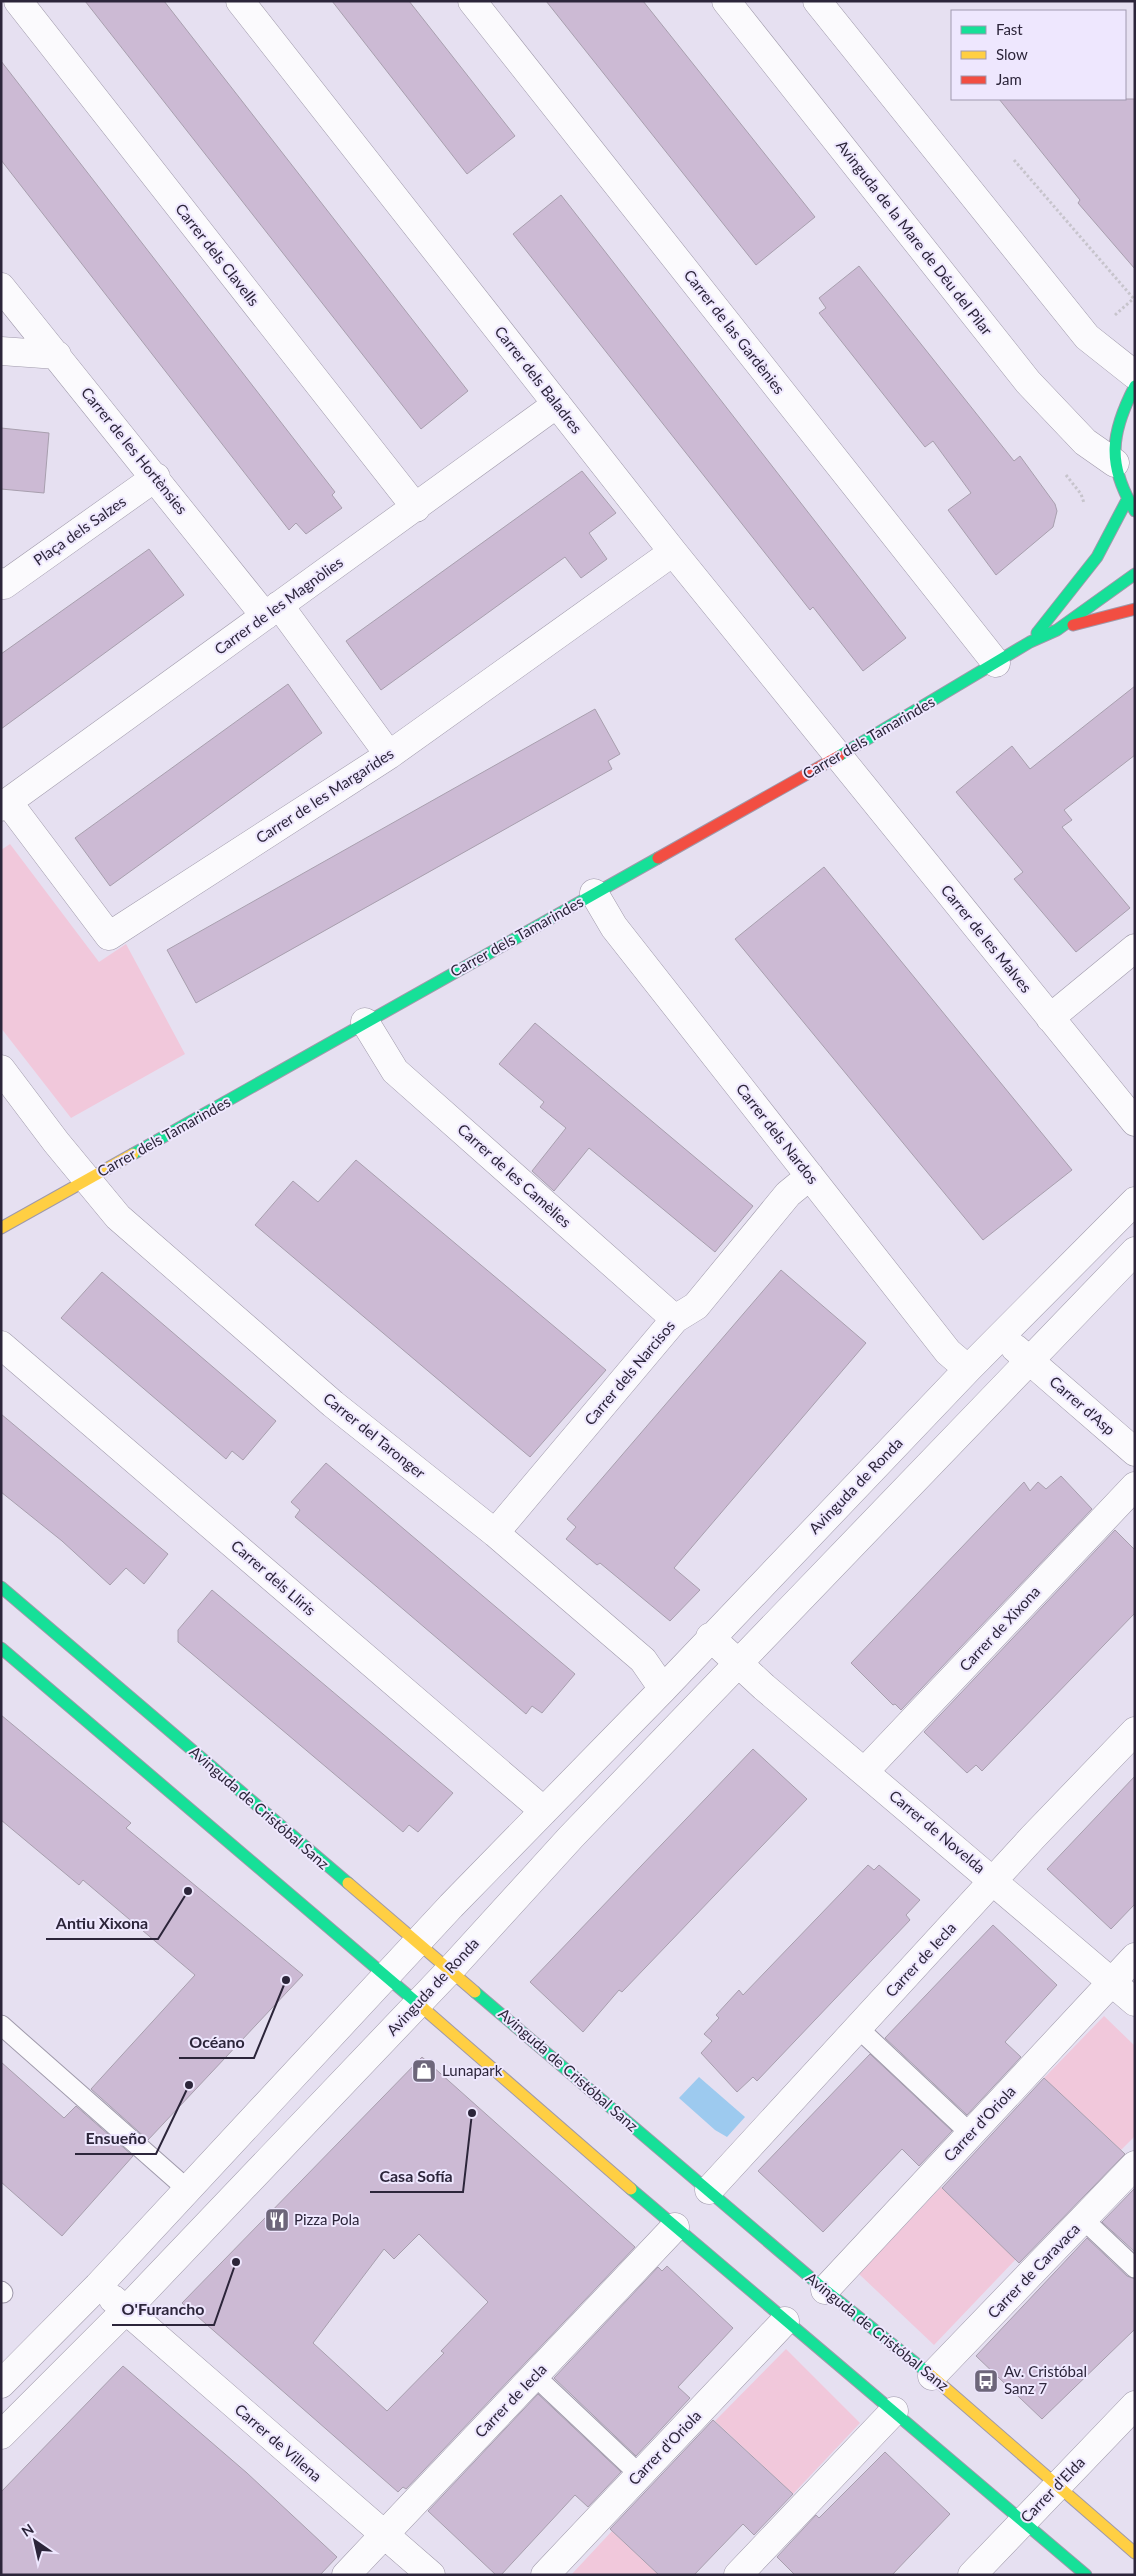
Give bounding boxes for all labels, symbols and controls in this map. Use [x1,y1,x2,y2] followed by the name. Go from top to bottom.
[951,10,1126,100] legend
[996,20,1023,38] text: Fast
[996,45,1028,63] text: Slow
[996,70,1022,88] text: Jam
[833,136,997,339] street label: Avinguda de la Mare de Déu del Pilar
[172,200,263,309] street label: Carrer dels Clavells
[681,266,789,397] street label: Carrer de las Gardènies
[491,322,586,437] street label: Carrer dels Baladres
[78,383,192,518] street label: Carrer de les Hortènsies
[30,492,129,569] street label: Plaça dels Salzes
[211,553,346,658] street label: Carrer de les Magnòlies
[799,692,938,782] street label: Carrer dels Tamarindes
[252,744,397,846] street label: Carrer de les Margarides
[938,881,1036,996] street label: Carrer de les Malves
[447,892,586,980] street label: Carrer dels Tamarindes
[733,1080,823,1187] street label: Carrer dels Nardos
[94,1092,233,1180] street label: Carrer dels Tamarindes
[454,1120,575,1231] street label: Carrer de les Camèlies
[580,1316,678,1428] street label: Carrer dels Narcisos
[1046,1372,1119,1439] street label: Carrer d'Asp
[320,1389,430,1482] street label: Carrer del Taronger
[805,1433,906,1537] street label: Avinguda de Ronda
[228,1536,319,1619] street label: Carrer dels Lliris
[955,1582,1043,1675] street label: Carrer de Xixona
[186,1742,333,1873] street label: Avinguda de Cristóbal Sanz
[886,1786,989,1877] street label: Carrer de Novelda
[46,1908,158,1939] callout: Antiu Xixona
[55,1913,148,1932] text: Antiu Xixona
[881,1918,959,2000] street label: Carrer de Iecla
[382,1934,482,2039] street label: Avinguda de Ronda
[495,2004,642,2135] street label: Avinguda de Cristóbal Sanz
[179,2027,254,2058] callout: Océano
[189,2032,245,2051] text: Océano
[411,2058,437,2084] shop icon: Lunapark
[442,2061,503,2079] place label: Lunapark
[940,2082,1019,2165] street label: Carrer d'Oriola
[75,2123,156,2154] callout: Ensueño
[86,2128,146,2147] text: Ensueño
[370,2161,463,2192] callout: Casa Sofía
[379,2166,453,2185] text: Casa Sofía
[264,2207,290,2233] restaurant icon: Pizza Pola
[294,2210,360,2228] place label: Pizza Pola
[983,2219,1083,2321] street label: Carrer de Caravaca
[803,2268,953,2395] street label: Avinguda de Cristóbal Sanz
[112,2294,214,2325] callout: O'Furancho
[122,2299,204,2318] text: O'Furancho
[471,2360,550,2441] street label: Carrer de Iecla
[1004,2362,1087,2397] place label: Av. Cristóbal Sanz 7
[973,2368,999,2394] bus stop icon: Av. Cristóbal Sanz 7
[232,2400,326,2485] street label: Carrer de Villena
[624,2406,704,2488] street label: Carrer d'Oriola
[1016,2453,1088,2526] street label: Carrer d'Elda
[10,2516,60,2566] north arrow
[18,2520,37,2540] text: N

